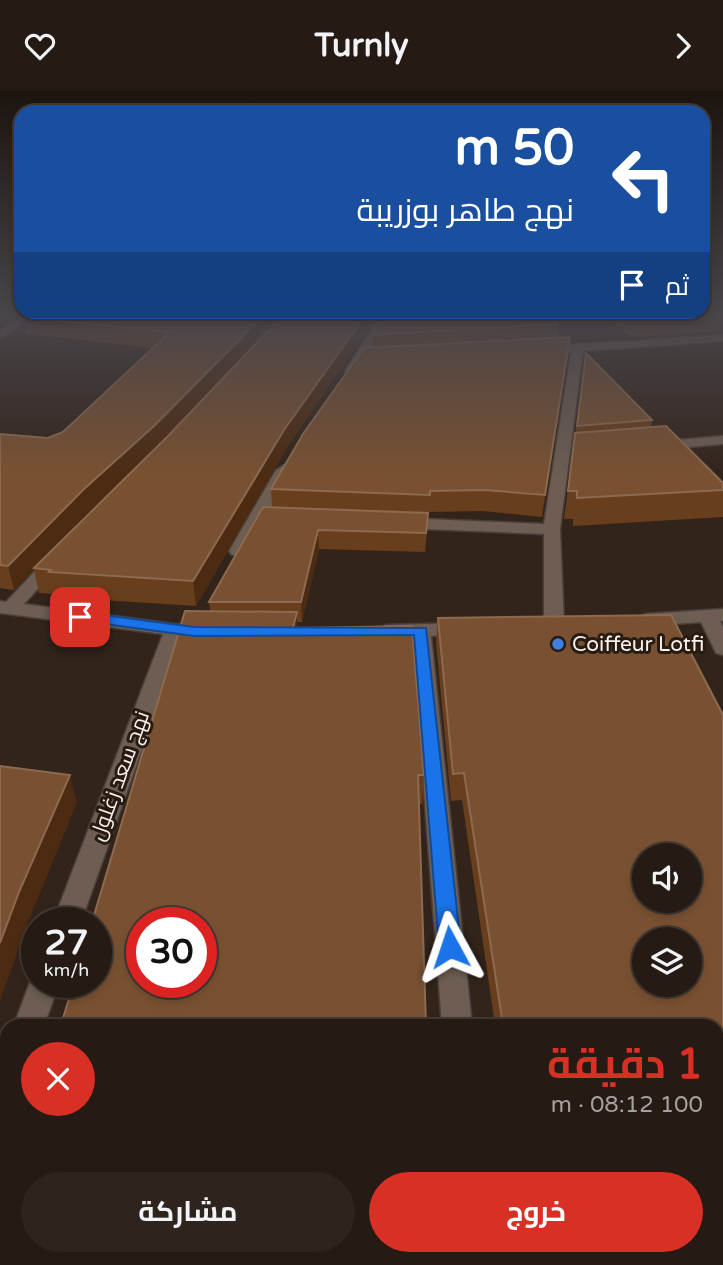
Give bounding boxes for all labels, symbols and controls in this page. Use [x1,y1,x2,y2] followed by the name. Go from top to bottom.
[21,27,59,65] icon: heart
[315,27,408,65] text: Turnly
[664,27,702,65] icon: forward
[455,119,574,178] text: 50 m
[598,133,689,224] icon: left
[356,192,574,230] text: نهج طاهر بوزريبة
[613,266,651,304] icon: arrive
[665,271,689,302] text: ثم
[50,587,110,647] pin
[61,598,99,636] icon: arrive
[572,632,704,657] place label: Coiffeur Lotfi
[550,636,566,652] marker: Coiffeur Lotfi
[85,708,156,845] street label: نهج سعد زغلول
[632,843,702,997] map controls
[632,843,702,913] button: sound
[126,907,217,998] speed limit sign: 30
[413,910,487,984] position arrow
[45,922,88,964] text: 27
[632,927,702,997] button: layers
[44,959,89,981] text: km/h
[547,1039,703,1090] text: 1 دقيقة
[21,1042,95,1116] button: close
[551,1091,703,1119] text: 100 m · 08:12
[21,1172,355,1252] button: مشاركة
[369,1172,703,1252] button: خروج

